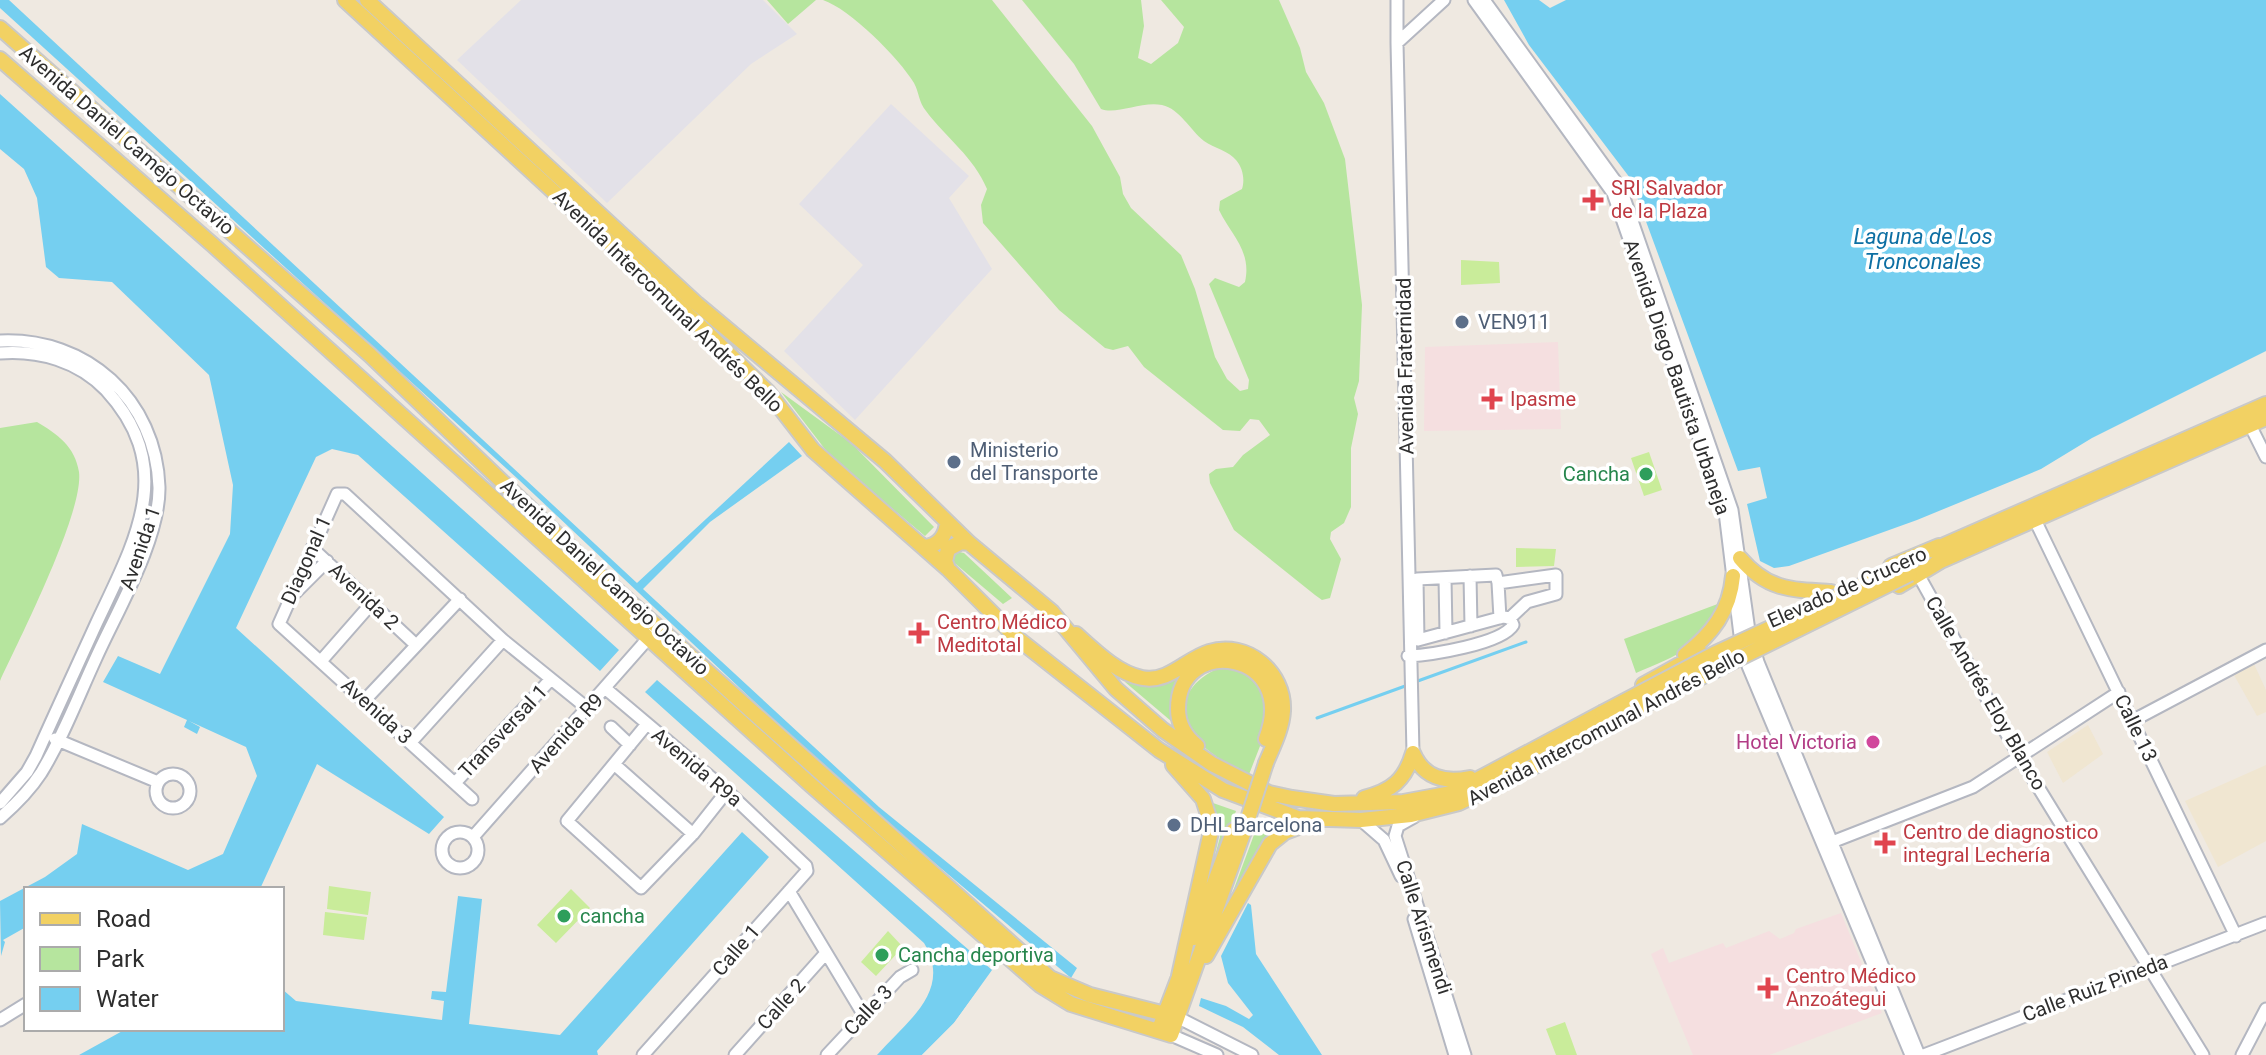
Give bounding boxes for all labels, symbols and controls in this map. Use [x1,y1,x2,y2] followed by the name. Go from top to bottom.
[15,40,239,240] street label: Avenida Daniel Camejo Octavio
[1611,176,1723,223] place label: SRI Salvador de la Plaza
[548,185,788,417] street label: Avenida Intercomunal Andrés Bello
[1582,189,1604,211] marker: SRI Salvador de la Plaza
[1853,224,1993,274] water label: Laguna de Los Tronconales
[1619,236,1735,518] street label: Avenida Diego Bautista Urbaneja
[1391,277,1419,455] street label: Avenida Fraternidad
[1478,310,1550,334] place label: VEN911
[1453,313,1471,331] marker: VEN911
[1510,387,1576,411] place label: Ipasme
[1481,388,1503,410] marker: Ipasme
[970,438,1098,485] place label: Ministerio del Transporte
[945,453,963,471] marker: Ministerio del Transporte
[1563,462,1630,486] place label: Cancha
[1637,465,1655,483] marker: Cancha
[496,474,714,680] street label: Avenida Daniel Camejo Octavio
[114,503,166,593] street label: Avenida 1
[276,512,336,608] street label: Diagonal 1
[1764,541,1930,633] street label: Elevado de Crucero
[324,558,404,634] street label: Avenida 2
[1921,592,2051,794] street label: Calle Andrés Eloy Blanco
[937,610,1067,657] place label: Centro Médico Meditotal
[908,622,930,644] marker: Centro Médico Meditotal
[1463,644,1749,810] street label: Avenida Intercomunal Andrés Bello
[337,673,417,749] street label: Avenida 3
[454,679,552,783] street label: Transversal 1
[524,688,608,778] street label: Avenida R9
[2110,691,2162,765] street label: Calle 13
[647,722,747,812] street label: Avenida R9a
[1736,730,1857,754] place label: Hotel Victoria
[1864,733,1882,751] marker: Hotel Victoria
[1190,813,1322,837] place label: DHL Barcelona
[1165,816,1183,834] marker: DHL Barcelona
[1903,820,2098,867] place label: Centro de diagnostico integral Lechería
[1874,832,1896,854] marker: Centro de diagnostico integral Lechería
[1391,857,1457,997] street label: Calle Arismendi
[24,887,284,1031] legend
[580,904,645,928] place label: cancha
[96,905,151,933] text: Road
[555,907,573,925] marker: cancha
[707,919,765,981] street label: Calle 1
[898,943,1054,967] place label: Cancha deportiva
[96,945,145,973] text: Park
[873,946,891,964] marker: Cancha deportiva
[2019,949,2171,1027] street label: Calle Ruiz Pineda
[1786,964,1916,1011] place label: Centro Médico Anzoátegui
[752,974,810,1034] street label: Calle 2
[1757,977,1779,999] marker: Centro Médico Anzoátegui
[839,980,897,1040] street label: Calle 3
[96,985,159,1013] text: Water

